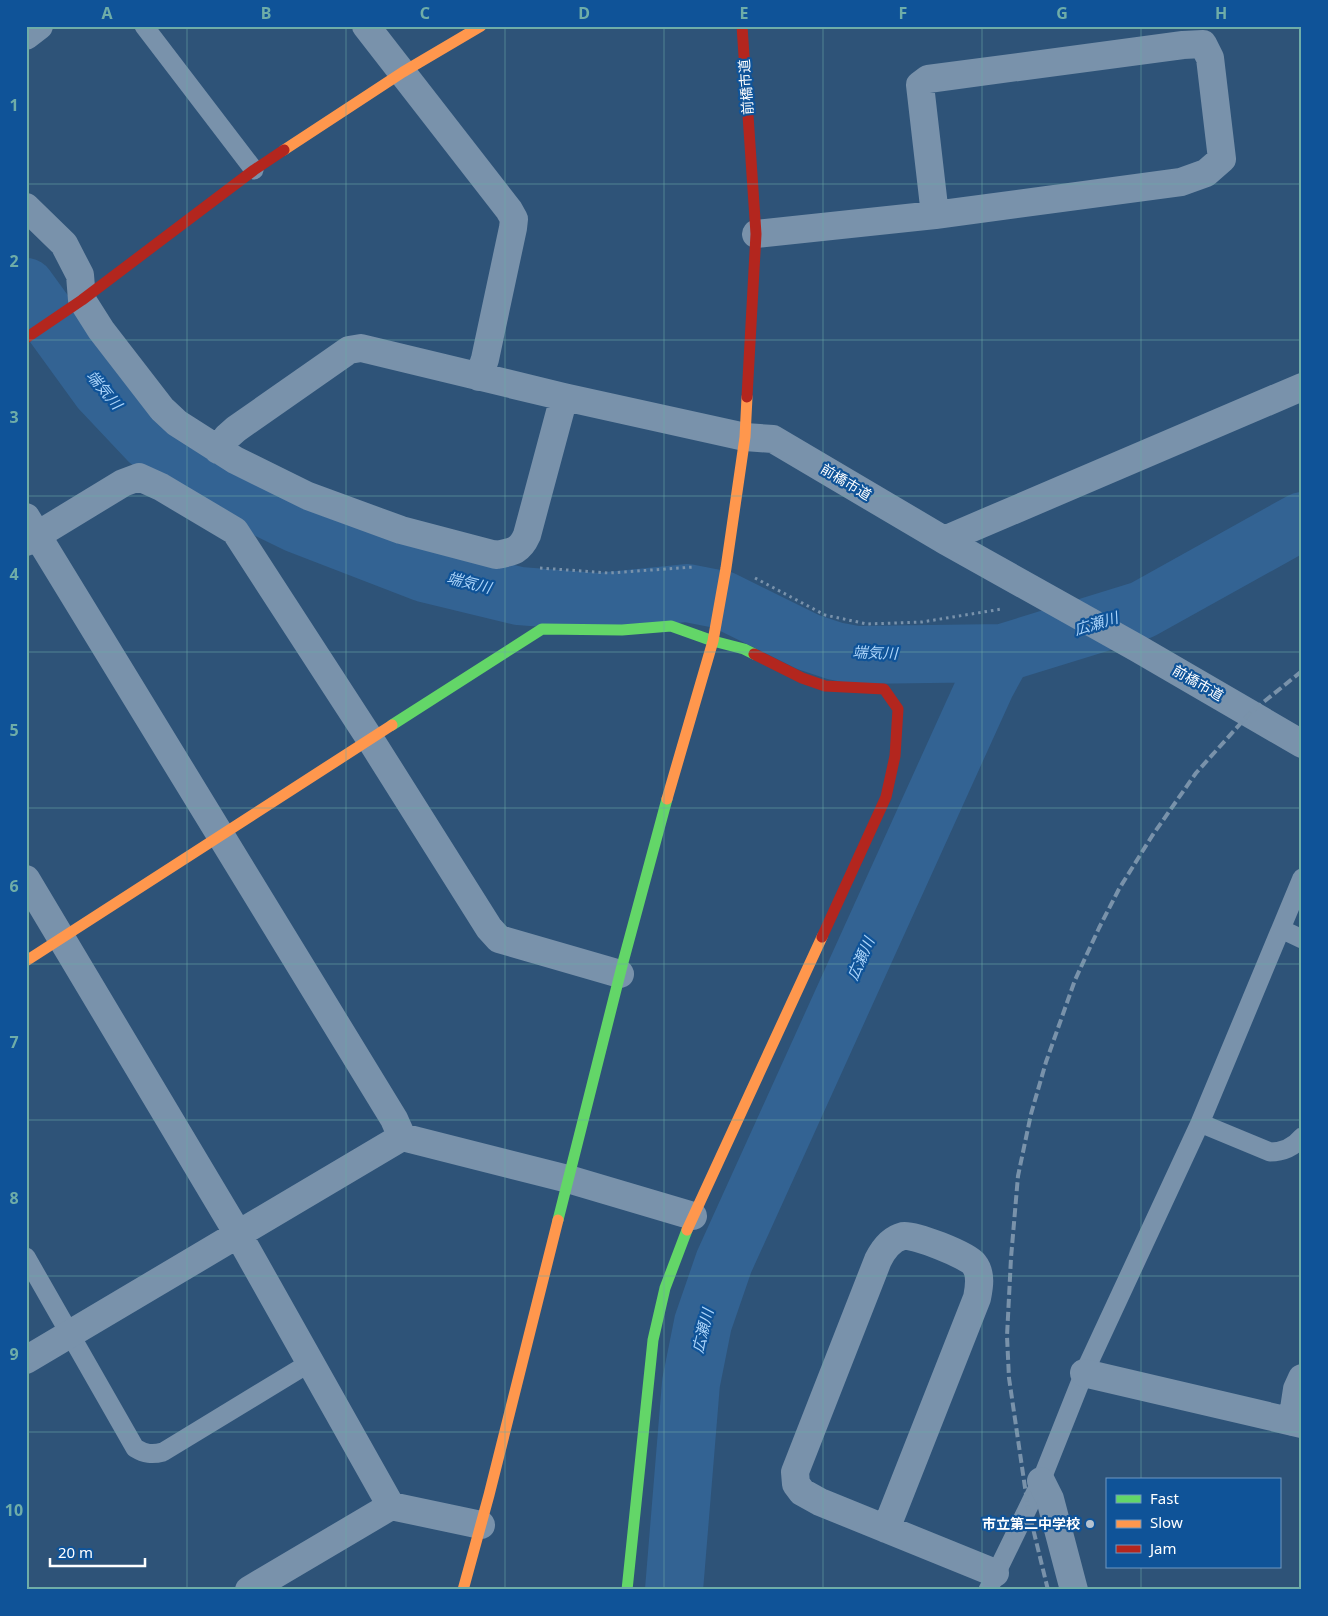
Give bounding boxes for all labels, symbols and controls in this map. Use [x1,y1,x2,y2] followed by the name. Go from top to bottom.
[101,2,113,24] text: A
[261,2,271,24] text: B
[420,2,430,24] text: C
[578,2,590,24] text: D
[740,2,749,24] text: E
[899,2,907,24] text: F
[1056,2,1068,24] text: G
[1215,2,1227,24] text: H
[734,58,757,116] street label: 前橋市道
[9,94,19,116] text: 1
[9,250,19,272] text: 2
[83,366,128,415] water label: 端気川
[9,406,19,428] text: 3
[817,459,875,504] street label: 前橋市道
[9,563,19,585] text: 4
[445,567,495,598] water label: 端気川
[1071,606,1122,639] water label: 広瀬川
[852,641,900,663] water label: 端気川
[1169,660,1227,705] street label: 前橋市道
[9,719,19,741] text: 5
[9,875,19,897] text: 6
[842,932,879,983] water label: 広瀬川
[9,1031,19,1053] text: 7
[9,1187,19,1209] text: 8
[687,1305,718,1355] water label: 広瀬川
[9,1343,19,1365] text: 9
[1106,1478,1280,1568] legend
[1150,1488,1179,1508] text: Fast
[5,1499,23,1521] text: 10
[1150,1512,1183,1532] text: Slow
[982,1514,1080,1533] place label: 市立第二中学校
[1084,1518,1096,1530] marker: 市立第二中学校
[50,1536,145,1568] scale bar
[1148,1538,1177,1558] text: Jam
[58,1542,93,1562] text: 20 m

